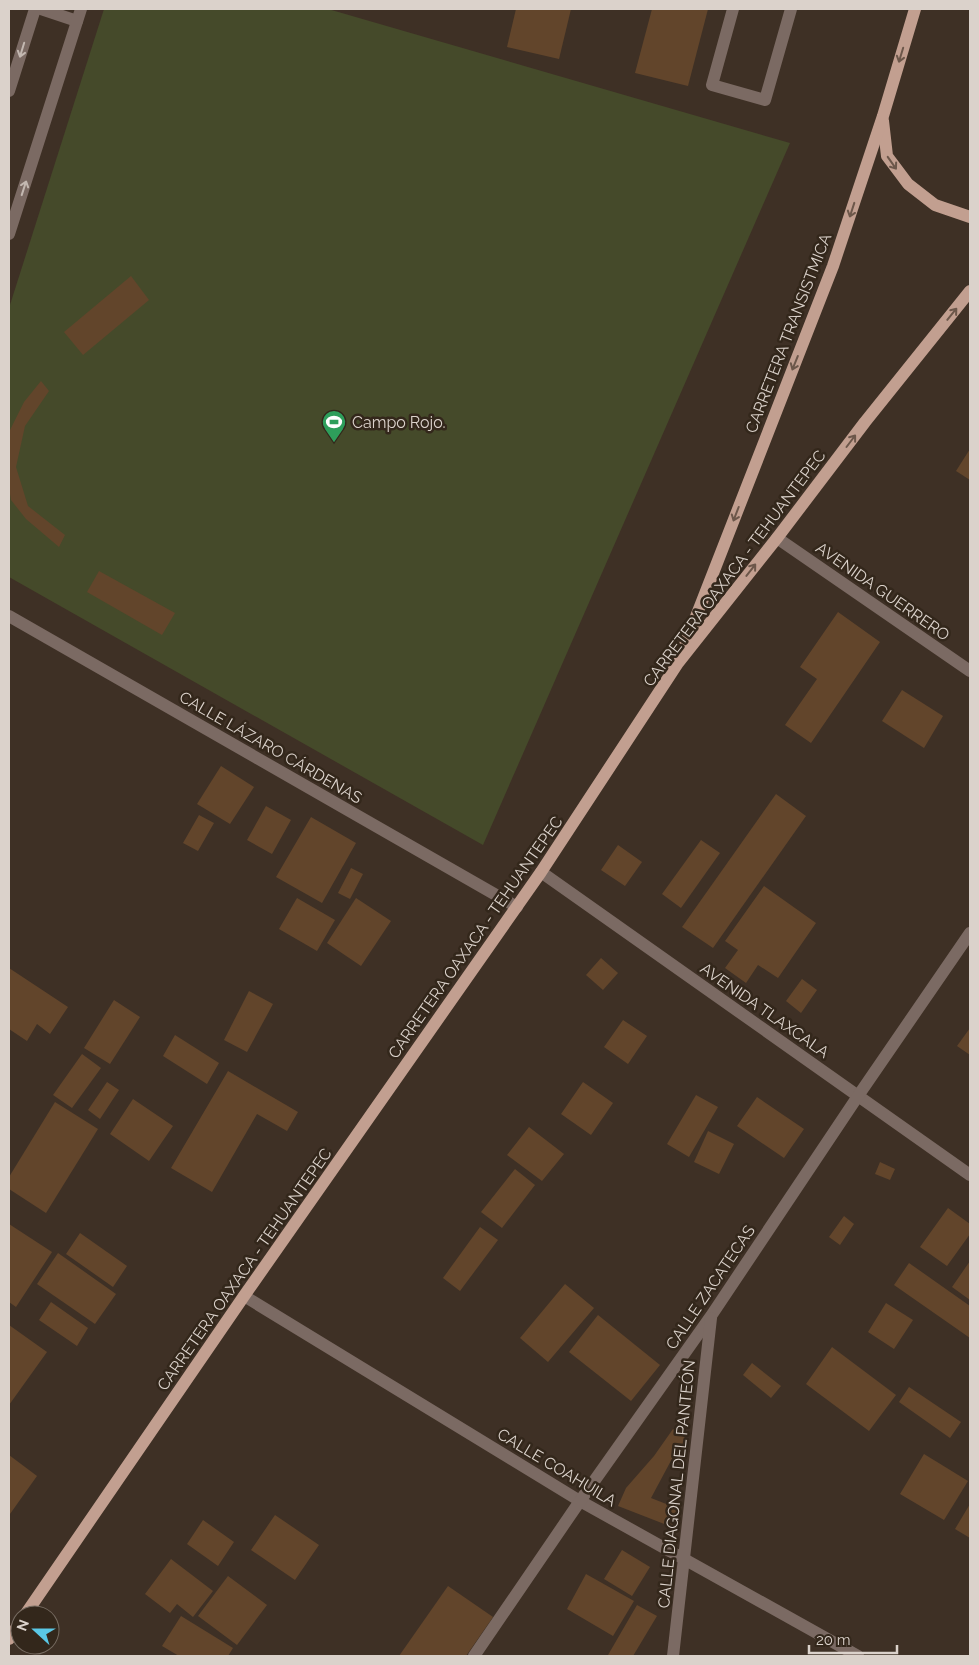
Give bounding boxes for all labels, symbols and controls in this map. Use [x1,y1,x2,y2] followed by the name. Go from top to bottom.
[16,41,26,57] one-way arrow
[895,47,905,63] one-way arrow
[887,156,897,170] one-way arrow
[19,180,29,196] one-way arrow
[846,202,856,218] one-way arrow
[742,231,835,436] street label: CARRETERA TRANSISTMICA
[946,308,957,321] one-way arrow
[790,355,799,370] one-way arrow
[321,409,347,443] sports icon: Campo Rojo.
[352,413,445,432] place label: Campo Rojo.
[845,435,856,448] one-way arrow
[639,446,830,690] street label: CARRETERA OAXACA - TEHUANTEPEC
[730,506,740,521] one-way arrow
[812,538,953,645] street label: AVENIDA GUERRERO
[746,564,757,577] one-way arrow
[176,686,366,808] street label: CALLE LÁZARO CÁRDENAS
[384,813,567,1062] street label: CARRETERA OAXACA - TEHUANTEPEC
[697,959,833,1062] street label: AVENIDA TLAXCALA
[153,1145,336,1394] street label: CARRETERA OAXACA - TEHUANTEPEC
[662,1221,759,1353] street label: CALLE ZACATECAS
[653,1359,699,1609] street label: CALLE DIAGONAL DEL PANTEÓN
[494,1424,620,1511] street label: CALLE COAHUILA
[10,1605,60,1655] north arrow
[13,1617,32,1633] text: N
[809,1622,896,1654] scale bar
[816,1631,851,1649] text: 20 m

